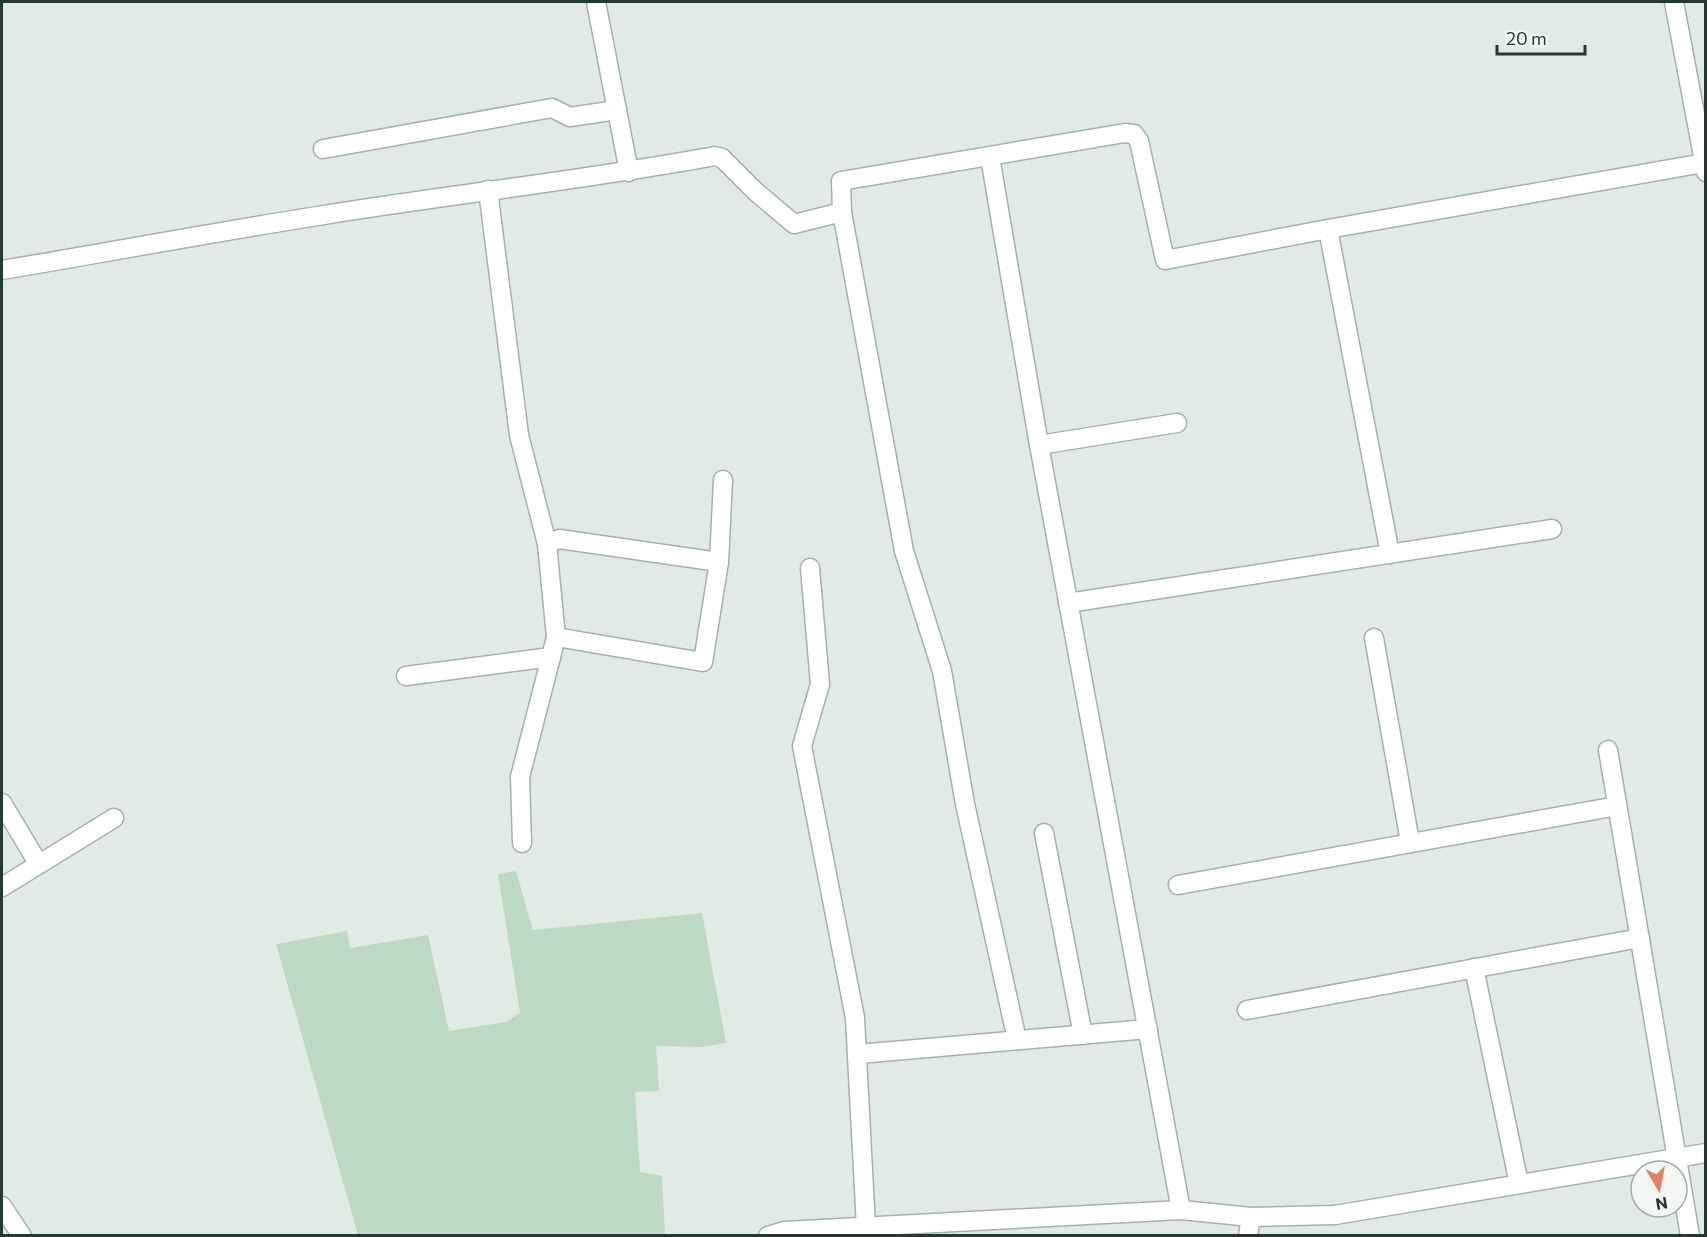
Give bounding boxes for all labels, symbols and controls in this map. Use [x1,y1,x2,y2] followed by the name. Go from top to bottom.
[1497,18,1586,56] scale bar
[1506,27,1547,49] text: 20 m
[1629,1159,1689,1219] north arrow
[1654,1194,1669,1215] text: N

